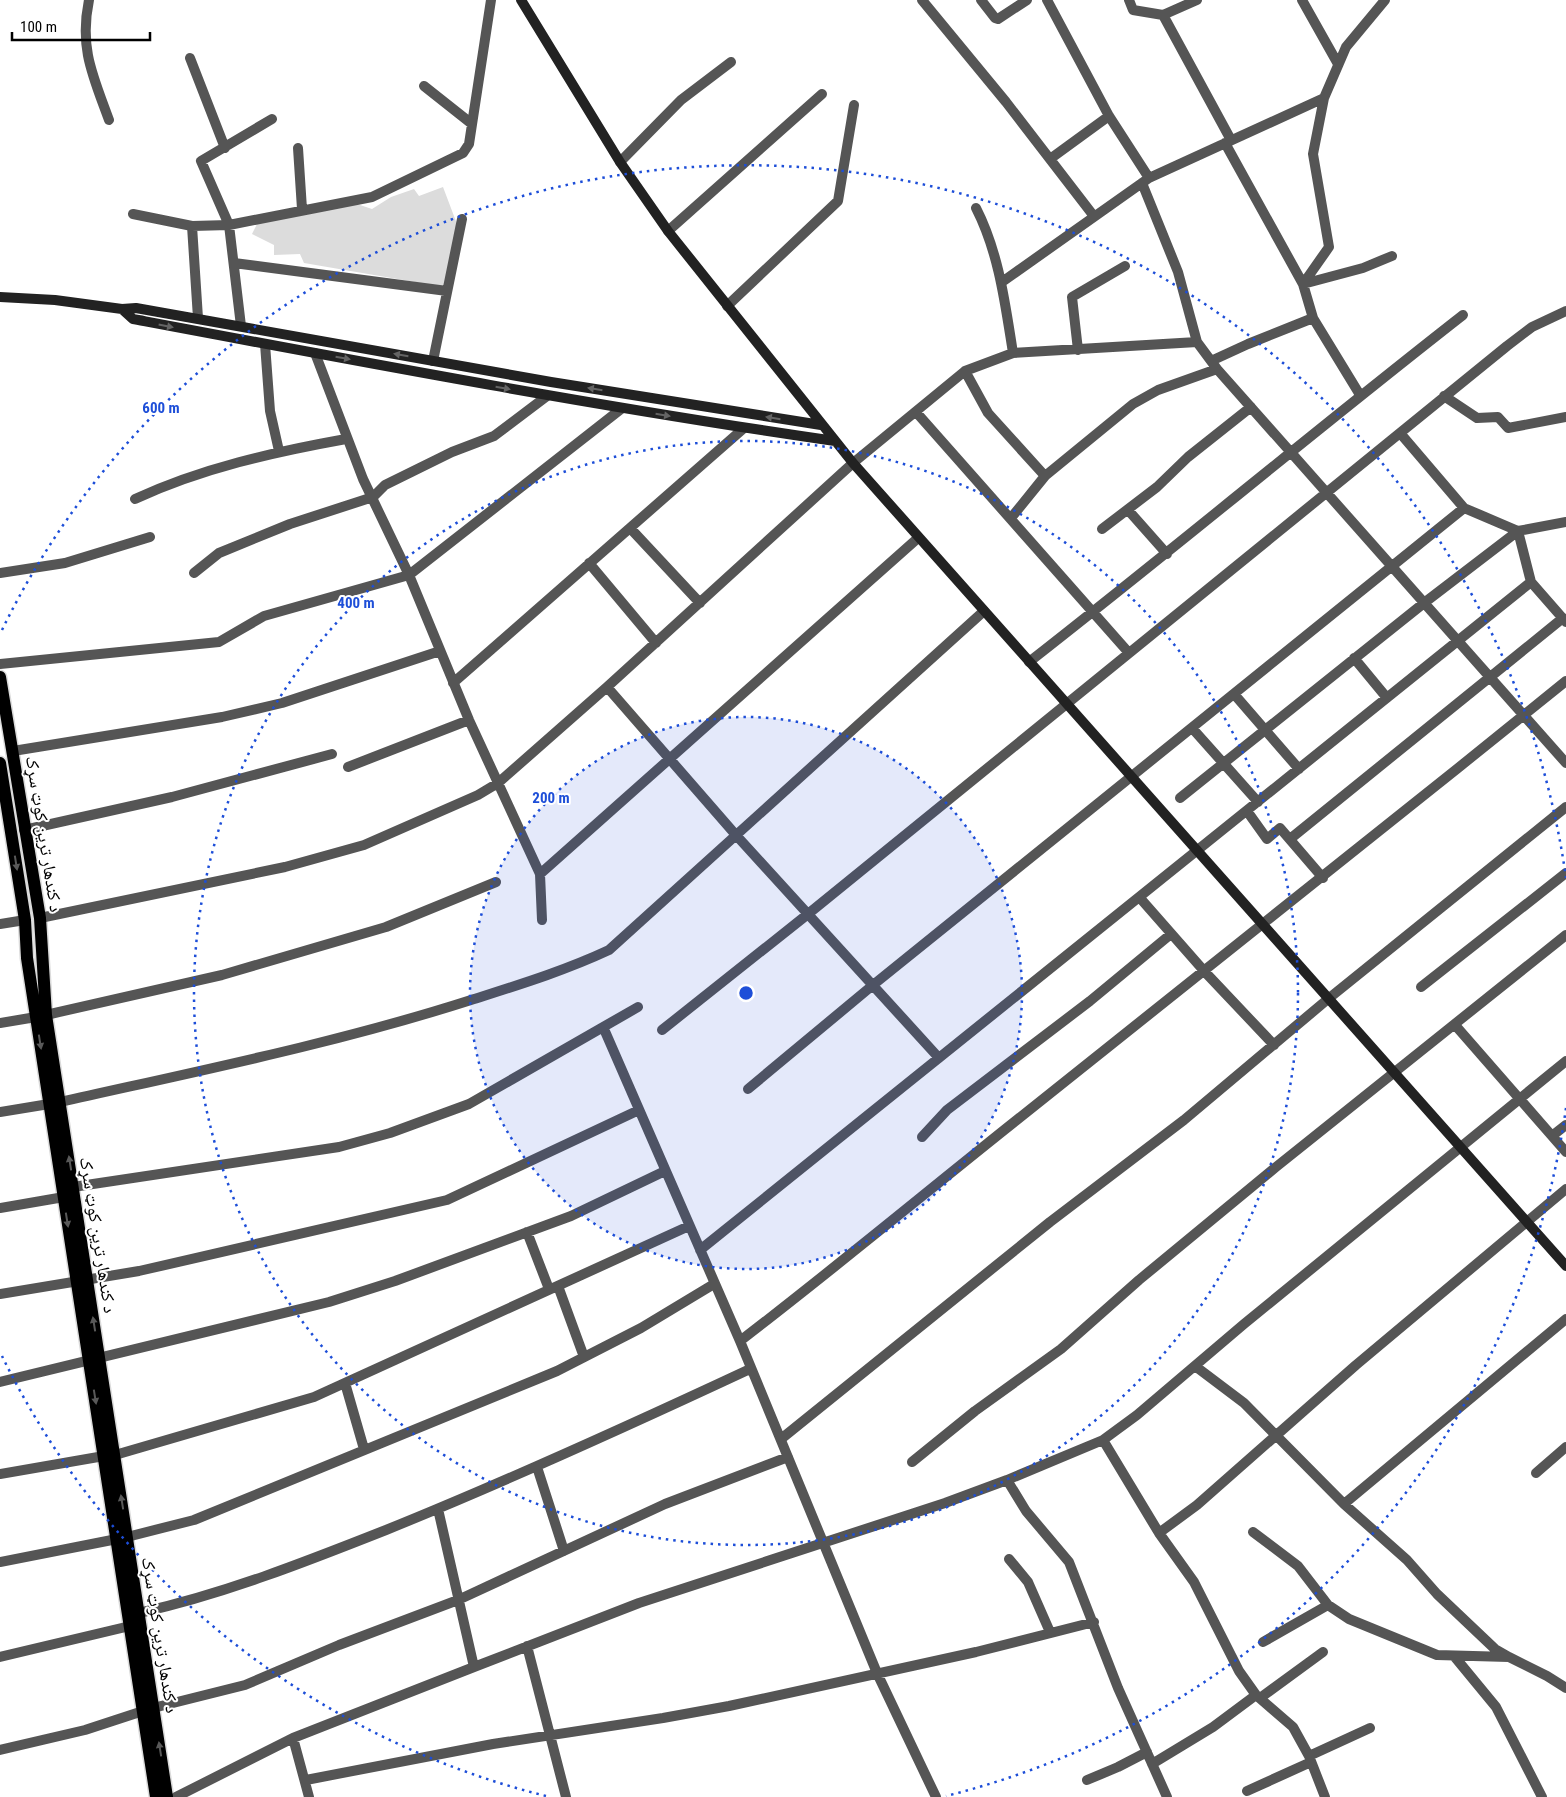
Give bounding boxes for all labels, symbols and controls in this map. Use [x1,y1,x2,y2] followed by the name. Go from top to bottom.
[12,10,150,42] scale bar
[20,18,57,36] text: 100 m
[159,322,175,330] one-way arrow
[392,351,408,359] one-way arrow
[336,355,352,363] one-way arrow
[495,384,511,392] one-way arrow
[587,385,603,393] one-way arrow
[142,399,180,417] text: 600 m
[655,412,671,420] one-way arrow
[765,413,781,421] one-way arrow
[337,594,375,612] text: 400 m
[21,754,67,914] street label: د کندهار ترين کوټ سړک
[532,789,570,807] text: 200 m
[12,856,20,872] one-way arrow
[737,984,755,1002] centre of rings
[36,1034,44,1050] one-way arrow
[65,1155,73,1171] one-way arrow
[75,1155,121,1315] street label: د کندهار ترين کوټ سړک
[64,1212,72,1228] one-way arrow
[90,1315,98,1331] one-way arrow
[91,1390,99,1406] one-way arrow
[118,1493,126,1509] one-way arrow
[137,1555,183,1715] street label: د کندهار ترين کوټ سړک
[155,1740,163,1756] one-way arrow

